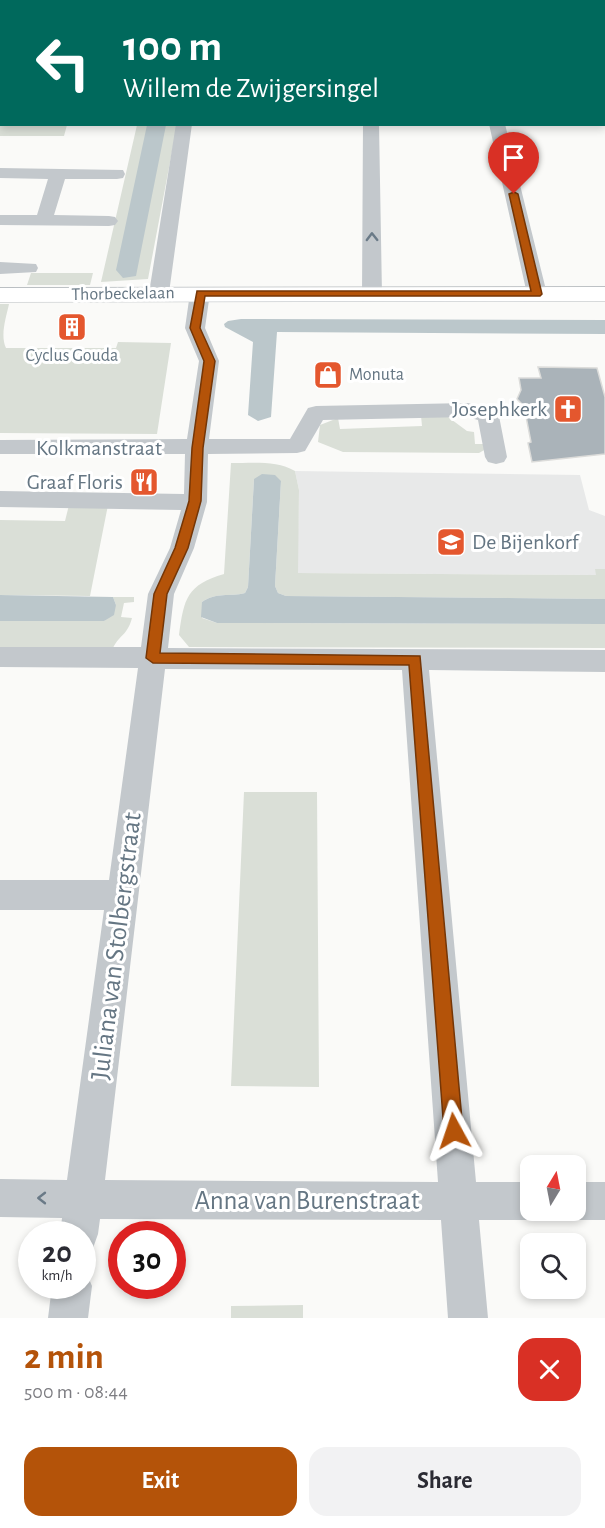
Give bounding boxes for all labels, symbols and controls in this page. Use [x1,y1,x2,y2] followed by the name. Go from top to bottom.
[24,24,102,102] icon: left
[123,26,222,68] text: 100 m
[123,75,379,102] text: Willem de Zwijgersingel
[488,132,539,194] pin
[497,141,530,174] icon: arrive
[366,232,378,241] one-way arrow
[71,284,175,304] street label: Thorbeckelaan
[56,311,88,343] building icon: Cyclus Gouda
[26,347,118,365] place label: Cyclus Gouda
[312,359,344,391] shop icon: Monuta
[349,366,404,384] place label: Monuta
[552,393,584,425] church icon: Josephkerk
[452,398,547,420] place label: Josephkerk
[36,437,162,459] street label: Kolkmanstraat
[128,466,160,498] restaurant icon: Graaf Floris
[27,471,123,493] place label: Graaf Floris
[435,526,467,558] school or university icon: De Bijenkorf
[472,531,580,553] place label: De Bijenkorf
[86,810,146,1081] street label: Juliana van Stolbergstraat
[422,1099,486,1163] position arrow
[520,1155,586,1221] north arrow
[520,1155,586,1299] map controls
[194,1187,420,1214] street label: Anna van Burenstraat
[37,1192,46,1204] one-way arrow
[108,1221,186,1299] speed limit sign: 30
[520,1233,586,1299] button: search
[42,1238,72,1268] text: 20
[42,1268,72,1283] text: km/h
[518,1338,581,1401] button: close
[24,1339,104,1375] text: 2 min
[24,1382,128,1402] text: 500 m · 08:44
[24,1447,297,1516] button: Exit
[309,1447,581,1516] button: Share

